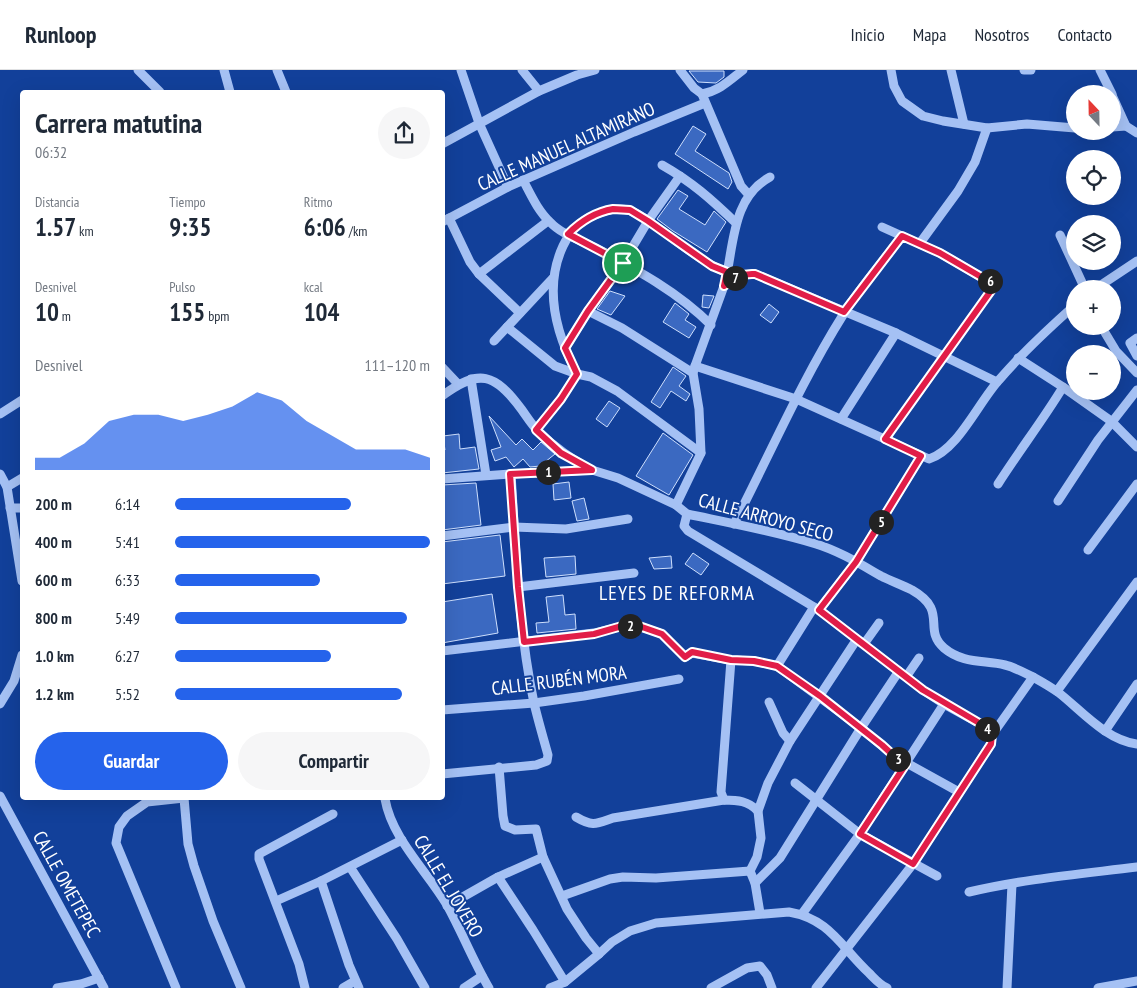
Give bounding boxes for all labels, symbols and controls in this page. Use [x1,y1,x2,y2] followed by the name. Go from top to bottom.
[25,19,96,50] text: Runloop
[851,23,885,46] text: Inicio
[913,23,946,46] text: Mapa
[974,23,1029,46] text: Nosotros
[1057,23,1112,46] text: Contacto
[1066,85,1121,140] north arrow
[1066,85,1121,400] map controls
[474,96,658,196] street label: CALLE MANUEL ALTAMIRANO
[35,104,202,141] text: Carrera matutina
[378,107,430,159] button: share
[35,142,67,162] text: 06:32
[1066,150,1121,205] button: locate
[35,193,79,211] text: Distancia
[169,193,206,211] text: Tiempo
[304,193,332,211] text: Ritmo
[35,211,76,243] text: 1.57
[169,211,211,243] text: 9:35
[304,211,346,243] text: 6:06
[1066,215,1121,270] button: layers
[76,222,94,240] text: km
[346,222,367,240] text: /km
[602,242,644,284] pin
[609,249,637,277] icon: arrive
[722,266,748,290] pin: 7
[978,268,1002,294] pin: 6
[732,269,739,287] text: 7
[987,272,994,290] text: 6
[35,278,77,296] text: Desnivel
[169,278,195,296] text: Pulso
[304,278,323,296] text: kcal
[1066,280,1121,335] button: +
[35,296,59,328] text: 10
[169,296,205,328] text: 155
[304,296,340,328] text: 104
[59,307,71,325] text: m
[205,307,229,325] text: bpm
[1066,345,1121,400] button: −
[35,355,82,375] text: Desnivel
[365,355,430,375] text: 111–120 m
[536,460,560,484] pin: 1
[545,463,552,481] text: 1
[696,487,836,547] street label: CALLE ARROYO SECO
[35,494,72,514] text: 200 m
[115,494,140,514] text: 6:14
[868,510,894,534] pin: 5
[878,513,885,531] text: 5
[35,532,72,552] text: 400 m
[115,532,140,552] text: 5:41
[35,570,72,590] text: 600 m
[115,570,140,590] text: 6:33
[599,580,755,606] district label: LEYES DE REFORMA
[35,608,72,628] text: 800 m
[115,608,140,628] text: 5:49
[618,614,642,638] pin: 2
[627,617,634,635] text: 2
[35,646,74,666] text: 1.0 km
[115,646,140,666] text: 6:27
[490,660,628,700] street label: CALLE RUBÉN MORA
[35,684,74,704] text: 1.2 km
[115,684,140,704] text: 5:52
[974,716,1000,742] pin: 4
[984,720,991,738] text: 4
[35,732,228,790] button: Guardar
[238,732,430,790] button: Compartir
[886,746,910,772] pin: 3
[895,750,902,768] text: 3
[28,827,106,942] street label: CALLE OMETEPEC
[409,830,489,942] street label: CALLE EL JOVERO

